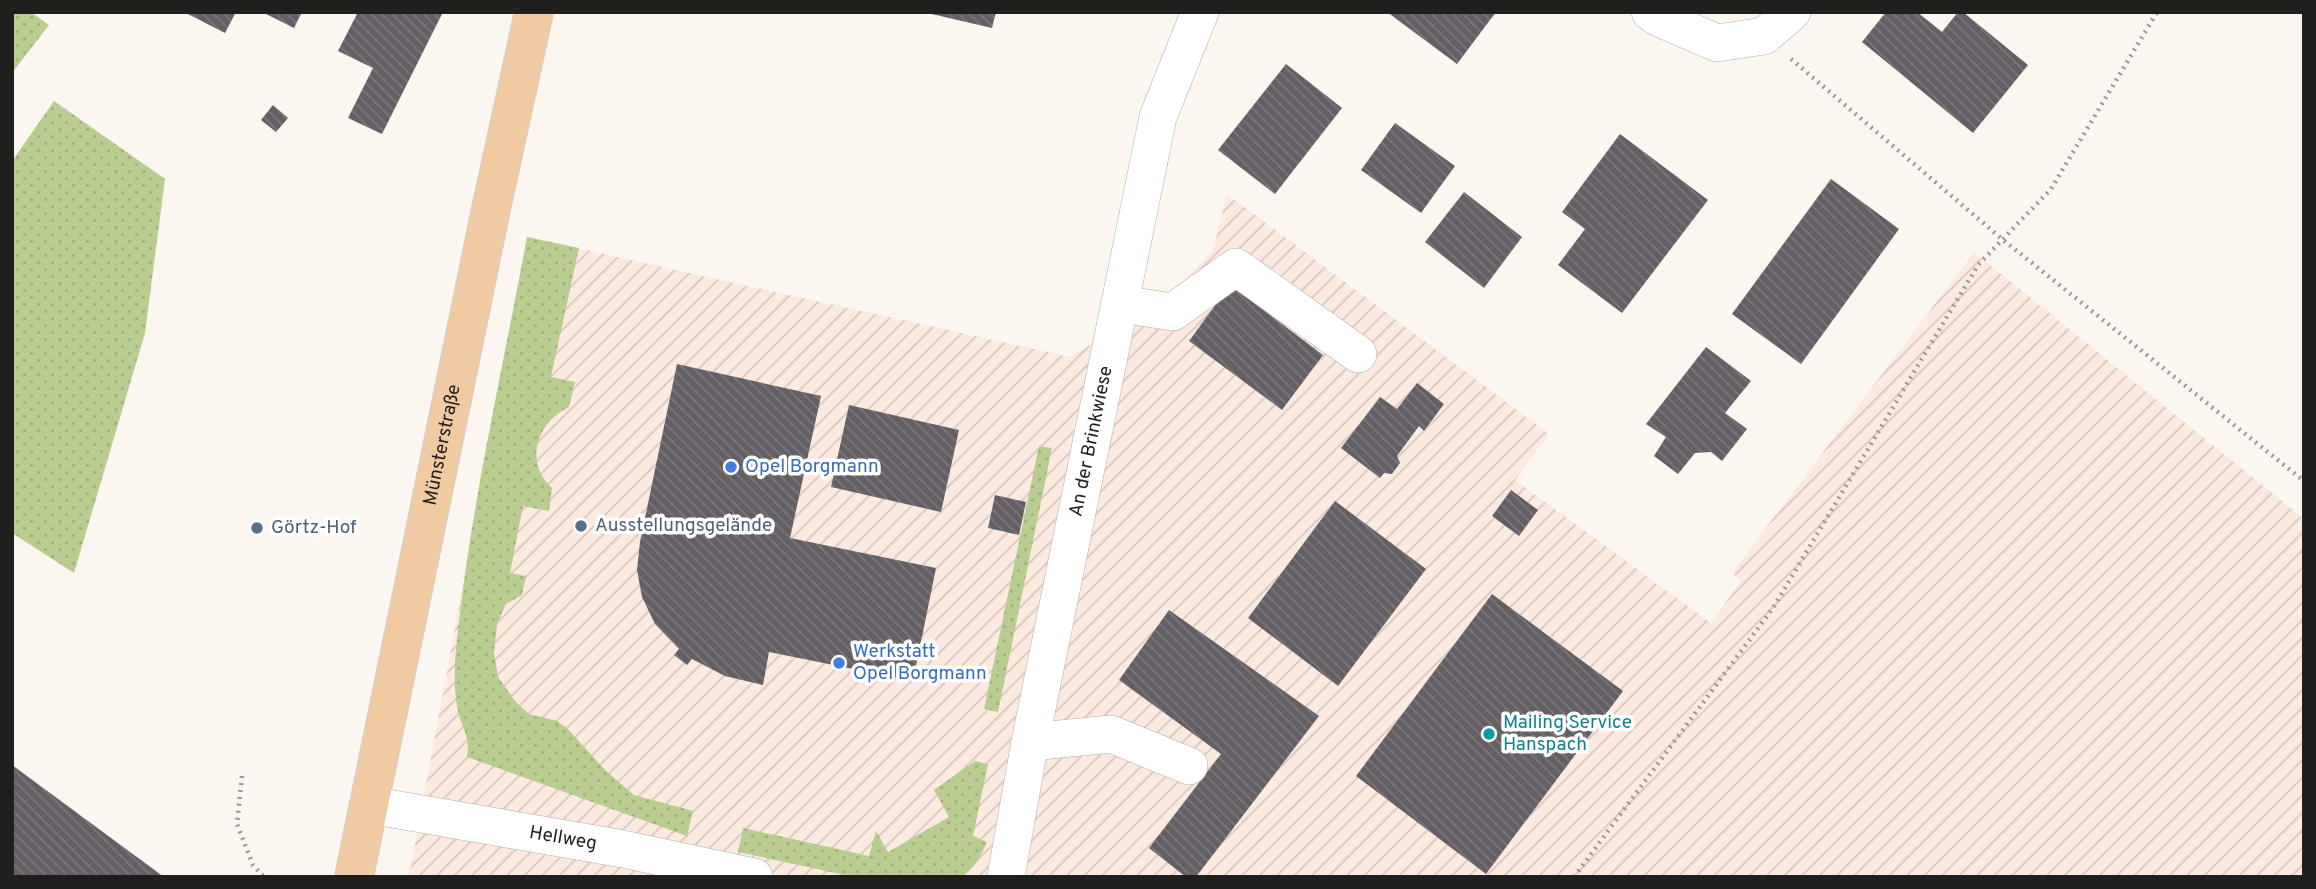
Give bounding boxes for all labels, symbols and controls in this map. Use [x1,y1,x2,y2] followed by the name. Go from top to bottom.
[1064,364,1119,519] street label: An der Brinkwiese
[418,382,467,508] street label: Münsterstraße
[745,455,879,479] place label: Opel Borgmann
[723,459,739,475] marker: Opel Borgmann
[595,514,772,538] place label: Ausstellungsgelände
[271,516,357,540] place label: Görtz-Hof
[573,518,589,534] marker: Ausstellungsgelände
[249,520,265,536] marker: Görtz-Hof
[853,640,987,686] place label: Werkstatt Opel Borgmann
[831,655,847,671] marker: Werkstatt Opel Borgmann
[1503,711,1632,757] place label: Mailing Service Hanspach
[1481,726,1497,742] marker: Mailing Service Hanspach
[527,821,599,856] street label: Hellweg

